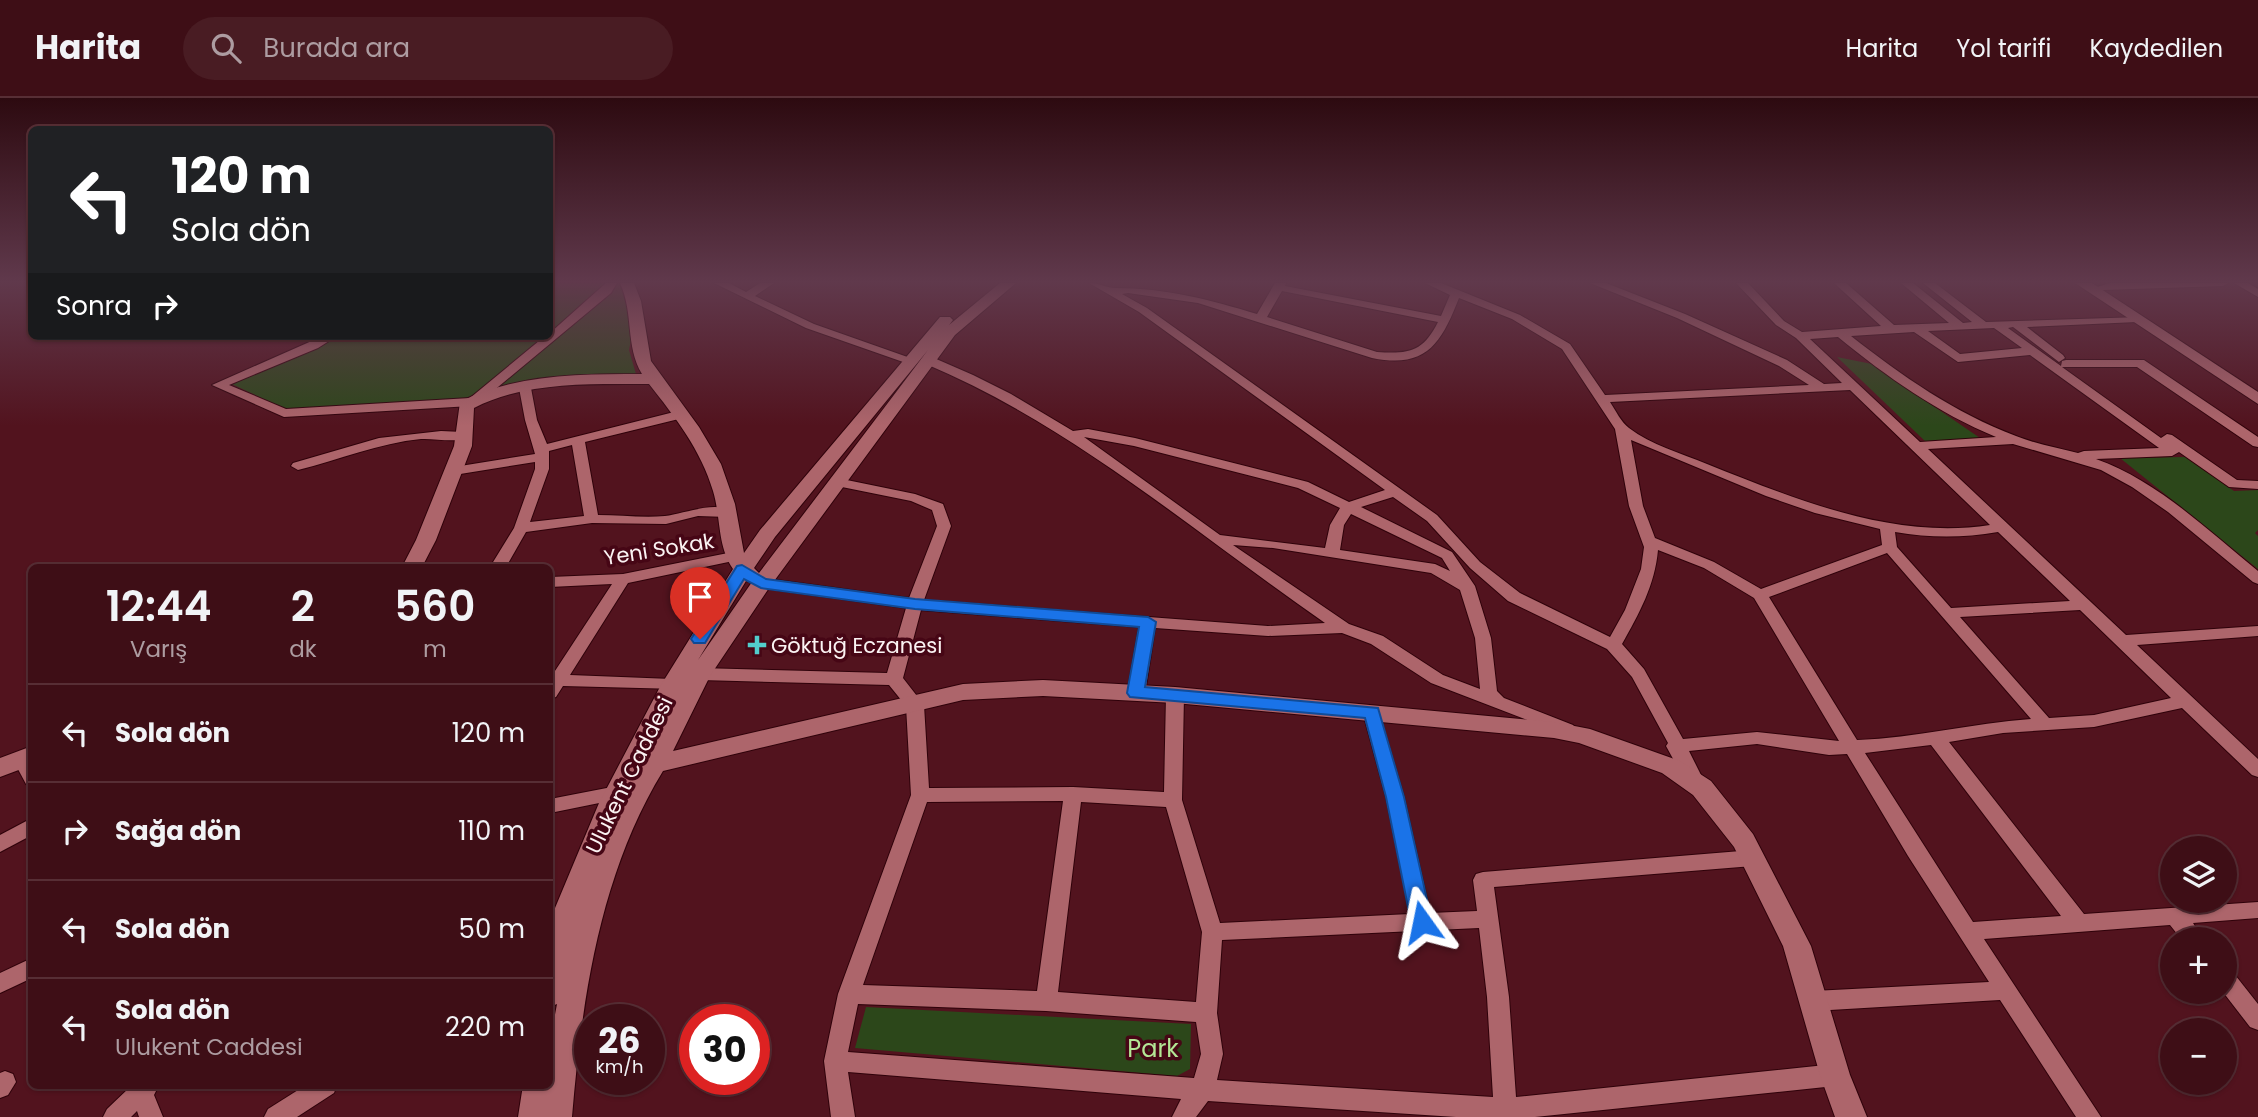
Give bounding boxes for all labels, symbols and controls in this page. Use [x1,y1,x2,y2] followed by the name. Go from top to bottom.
[183,17,673,80] search box
[35,24,141,71] text: Harita
[207,29,245,67] icon: search
[263,30,410,66] text: Burada ara
[1846,32,1918,65] text: Harita
[1956,32,2052,65] text: Yol tarifi
[2090,32,2223,65] text: Kaydedilen
[171,142,312,210] text: 120 m
[56,154,147,245] icon: left
[171,207,311,252] text: Sola dön
[146,287,184,325] icon: right
[56,288,132,324] text: Sonra
[602,526,716,572] street label: Yeni Sokak
[670,567,730,639] pin
[106,577,212,636] text: 12:44
[291,577,315,636] text: 2
[394,577,475,636] text: 560
[681,578,719,616] icon: arrive
[771,631,942,660] place label: Göktuğ Eczanesi
[130,633,187,665] text: Varış
[289,633,317,665] text: dk
[423,633,447,665] text: m
[749,637,765,653] marker: Göktuğ Eczanesi
[578,692,680,858] street label: Ulukent Caddesi
[56,714,94,752] icon: left
[115,715,230,751] text: Sola dön
[452,715,525,751] text: 120 m
[56,812,94,850] icon: right
[115,813,241,849] text: Sağa dön
[458,813,525,849] text: 110 m
[2160,836,2237,1095] map controls
[2160,836,2237,913] button: layers
[1385,885,1459,959] position arrow
[56,910,94,948] icon: left
[115,911,230,947] text: Sola dön
[459,911,525,947] text: 50 m
[2160,927,2237,1004] button: +
[115,992,230,1028] text: Sola dön
[679,1004,770,1095] speed limit sign: 30
[56,1008,94,1046] icon: left
[445,1009,525,1045] text: 220 m
[598,1016,641,1065] text: 26
[2160,1018,2237,1095] button: −
[115,1031,303,1063] text: Ulukent Caddesi
[1127,1032,1179,1065] park label: Park
[596,1054,643,1079] text: km/h

